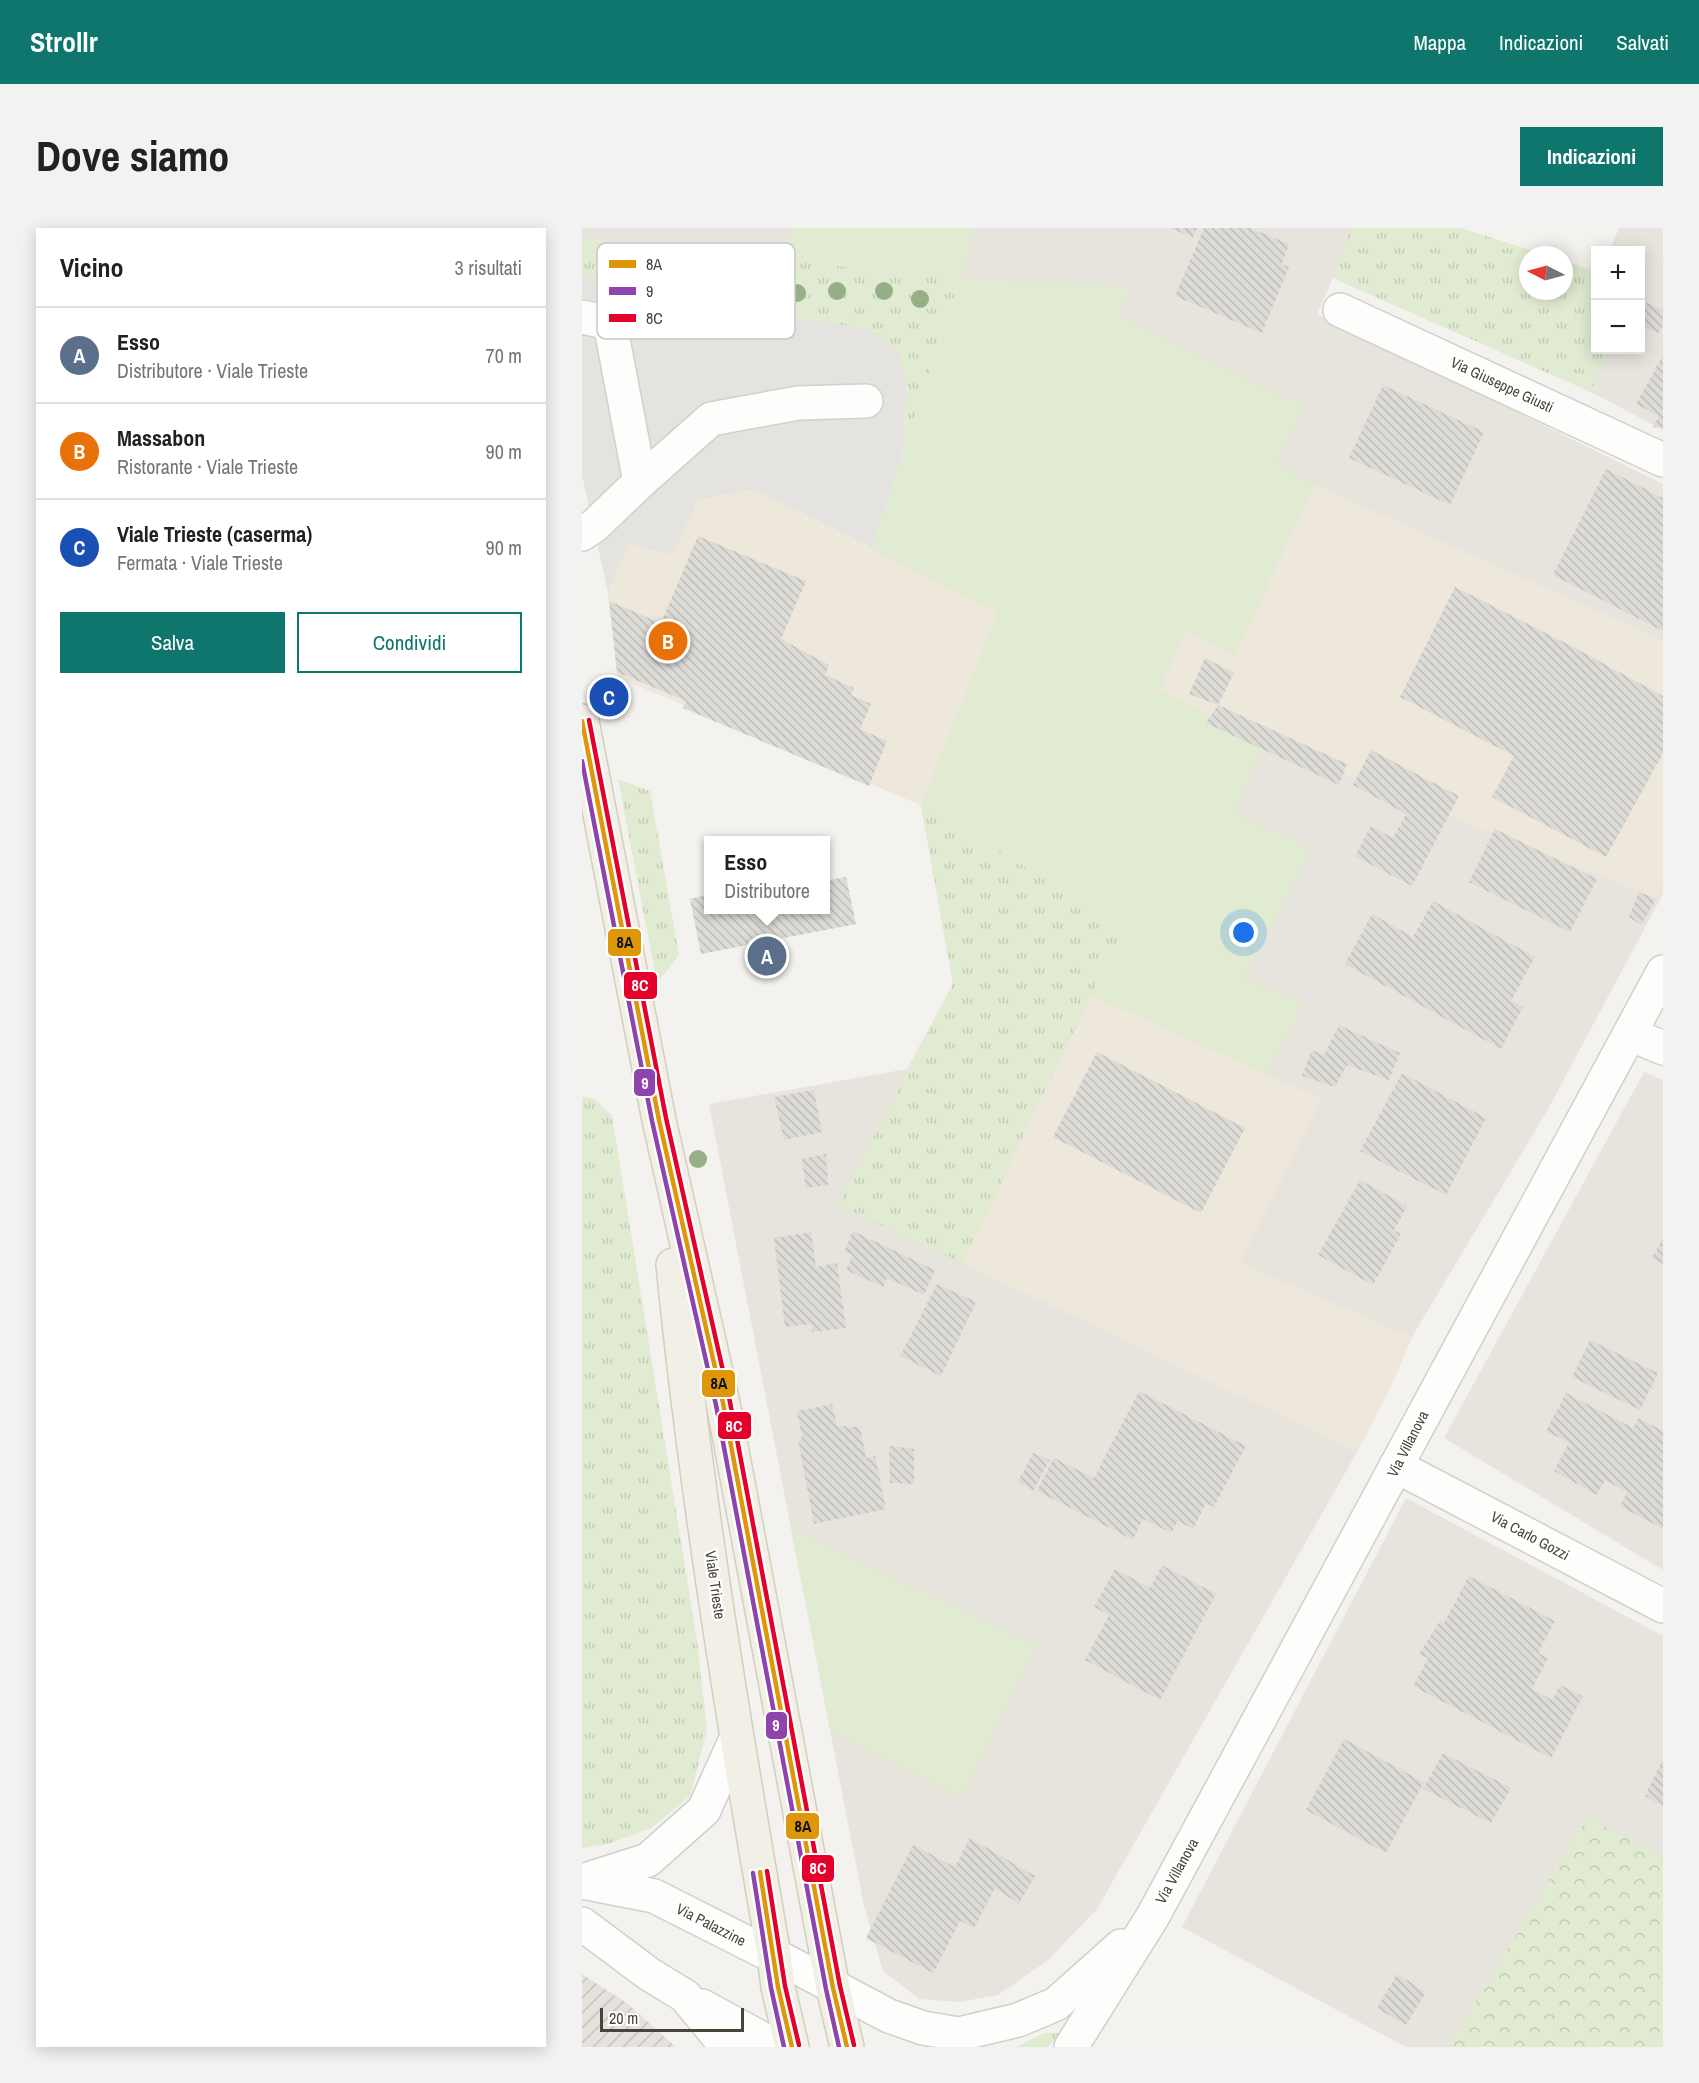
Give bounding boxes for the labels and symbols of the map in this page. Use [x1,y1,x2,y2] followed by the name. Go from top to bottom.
[597,243,795,339] legend
[1519,246,1573,300] north arrow
[646,253,662,275] text: 8A
[646,280,653,302] text: 9
[646,307,663,329] text: 8C
[1447,352,1557,418] street label: Via Giuseppe Giusti
[648,618,688,664] pin: B
[590,674,628,720] pin: C
[1229,918,1258,947] your location
[607,928,642,957] line badge: 8A
[617,931,634,953] text: 8A
[748,934,786,978] pin: A
[623,971,658,1000] line badge: 8C
[632,974,648,996] text: 8C
[633,1068,656,1097] line badge: 9
[641,1072,649,1094] text: 9
[701,1369,736,1398] line badge: 8A
[711,1372,728,1394] text: 8A
[1382,1407,1433,1481] street label: Via Villanova
[717,1411,752,1440] line badge: 8C
[726,1415,742,1437] text: 8C
[1487,1506,1573,1565] street label: Via Carlo Gozzi
[700,1549,731,1621] street label: Viale Trieste
[765,1711,788,1740] line badge: 9
[772,1714,780,1736] text: 9
[785,1812,820,1840] line badge: 8A
[795,1815,812,1837] text: 8A
[1150,1834,1203,1907] street label: Via Villanova
[801,1854,835,1883] line badge: 8C
[810,1857,826,1879] text: 8C
[673,1898,750,1951] street label: Via Palazzine
[600,2005,744,2032] scale bar

